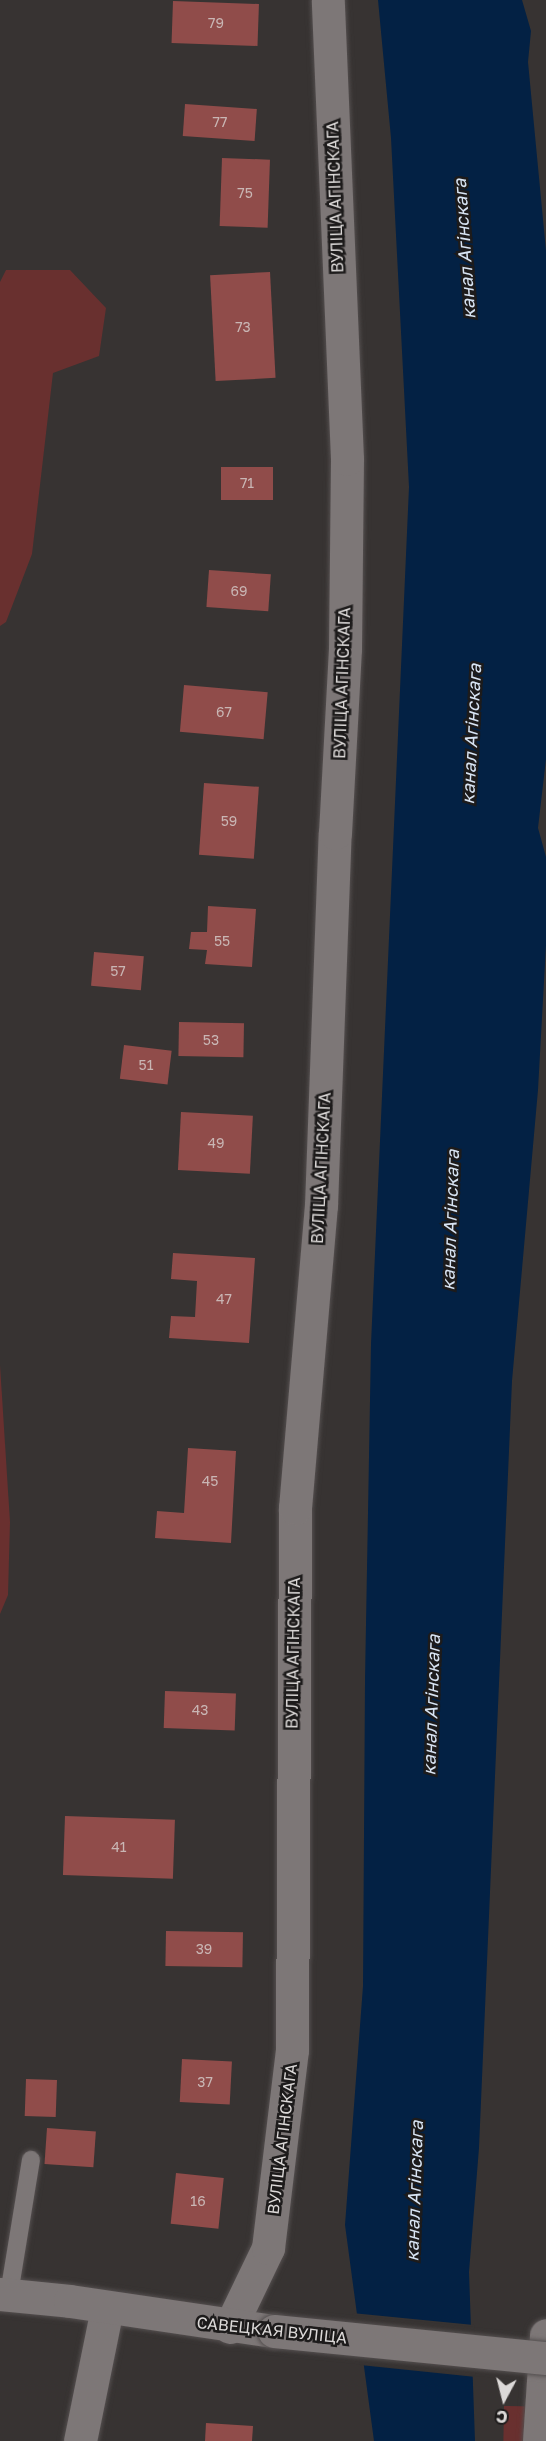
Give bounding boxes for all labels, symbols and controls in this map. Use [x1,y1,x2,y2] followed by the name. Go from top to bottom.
[208,15,224,31] house number: 79
[213,114,227,130] house number: 77
[323,121,347,273] street label: ВУЛІЦА АГІНСКАГА
[448,178,480,320] water label: канал Агінскага
[237,185,253,201] house number: 75
[235,319,251,335] house number: 73
[240,475,254,491] house number: 71
[231,583,247,599] house number: 69
[330,607,354,759] street label: ВУЛІЦА АГІНСКАГА
[457,663,485,805] water label: канал Агінскага
[216,704,232,720] house number: 67
[221,813,237,829] house number: 59
[214,933,230,949] house number: 55
[110,963,126,979] house number: 57
[203,1032,219,1048] house number: 53
[139,1057,153,1073] house number: 51
[307,1092,335,1244] street label: ВУЛІЦА АГІНСКАГА
[207,1135,225,1151] house number: 49
[437,1149,463,1291] water label: канал Агінскага
[216,1291,232,1307] house number: 47
[202,1473,218,1489] house number: 45
[282,1577,304,1729] street label: ВУЛІЦА АГІНСКАГА
[418,1634,444,1776] water label: канал Агінскага
[192,1702,208,1718] house number: 43
[111,1839,127,1855] house number: 41
[196,1941,212,1957] house number: 39
[263,2062,301,2216] street label: ВУЛІЦА АГІНСКАГА
[197,2074,213,2090] house number: 37
[401,2120,427,2262] water label: канал Агінскага
[190,2193,206,2209] house number: 16
[196,2313,348,2347] street label: САВЕЦКАЯ ВУЛІЦА
[474,2369,534,2429] north arrow
[495,2406,509,2427] text: С

